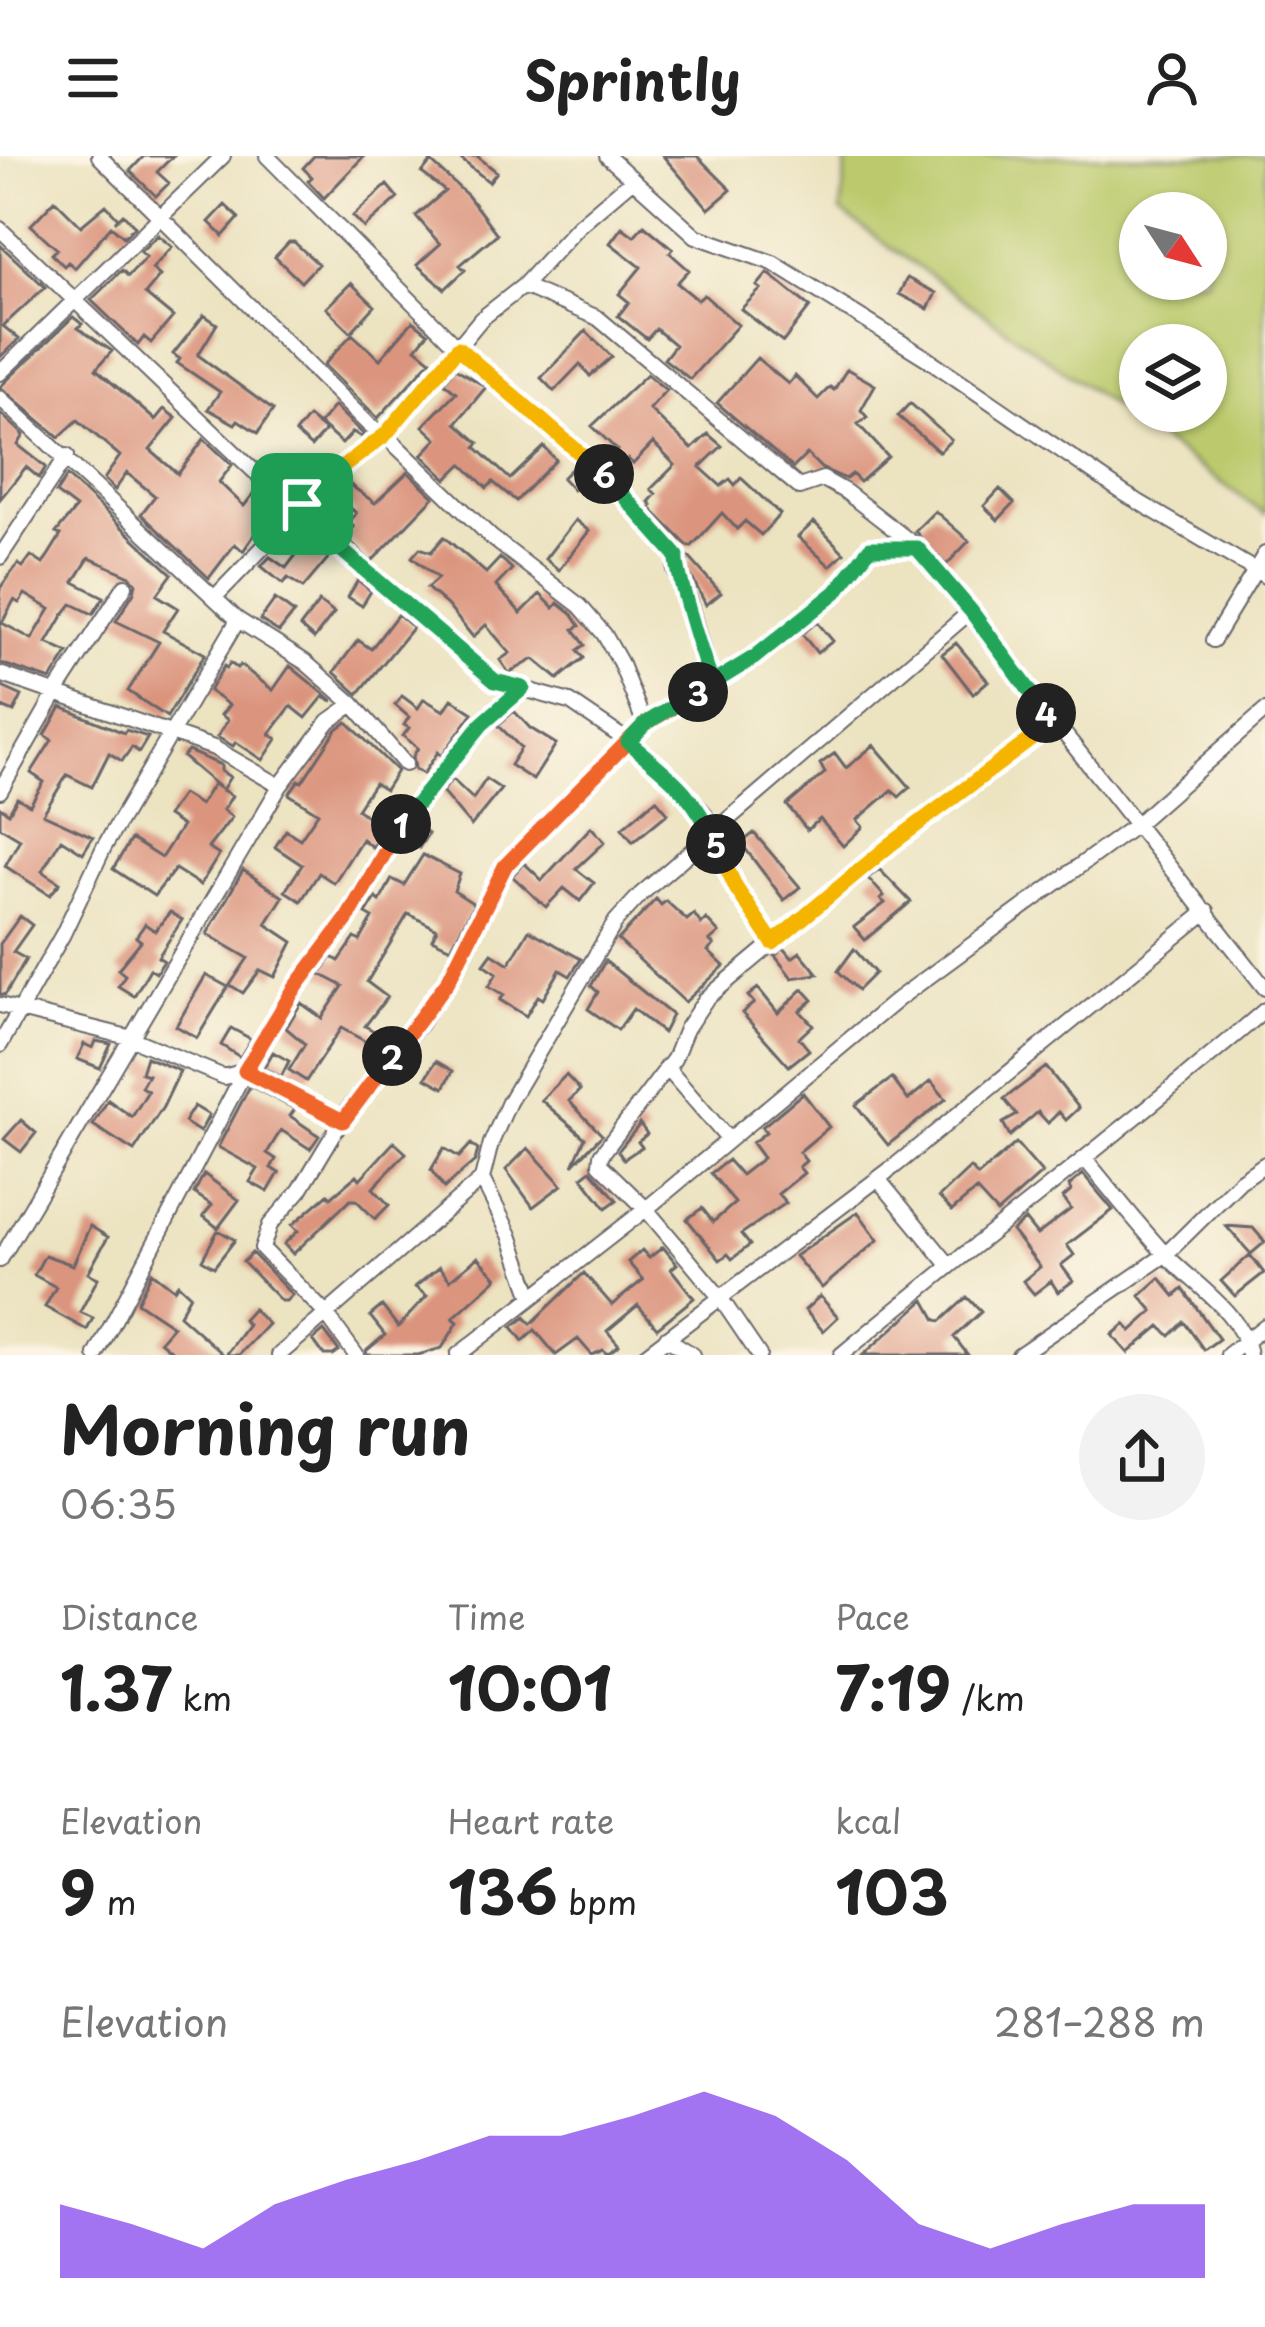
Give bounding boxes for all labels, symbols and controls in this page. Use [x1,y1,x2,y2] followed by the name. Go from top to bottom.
[524,38,741,119] text: Sprintly
[60,45,126,111] icon: menu
[1139,45,1205,111] icon: person
[1119,192,1227,300] north arrow
[1119,192,1227,432] map controls
[1119,324,1227,432] button: layers
[574,444,634,504] pin: 6
[592,449,616,499] text: 6
[251,453,353,555] pin
[269,471,335,537] icon: arrive
[668,662,728,722] pin: 3
[687,667,709,717] text: 3
[1016,683,1076,743] pin: 4
[1035,688,1057,738] text: 4
[371,794,431,854] pin: 1
[393,799,409,849] text: 1
[686,814,746,874] pin: 5
[705,819,727,869] text: 5
[362,1026,422,1086] pin: 2
[380,1031,404,1081] text: 2
[60,1378,470,1477] text: Morning run
[1079,1394,1205,1520] button: share
[60,1473,177,1532] text: 06:35
[60,1591,198,1641] text: Distance
[448,1591,526,1641] text: Time
[835,1591,910,1641] text: Pace
[60,1641,172,1731] text: 1.37
[448,1641,612,1731] text: 10:01
[835,1641,951,1731] text: 7:19
[172,1672,232,1722] text: km
[951,1672,1025,1722] text: /km
[60,1795,202,1845] text: Elevation
[448,1795,614,1845] text: Heart rate
[835,1795,901,1845] text: kcal
[60,1845,96,1935] text: 9
[448,1845,558,1935] text: 136
[835,1845,948,1935] text: 103
[96,1876,137,1926] text: m
[558,1876,637,1926] text: bpm
[60,1991,228,2050] text: Elevation
[994,1991,1205,2050] text: 281–288 m

